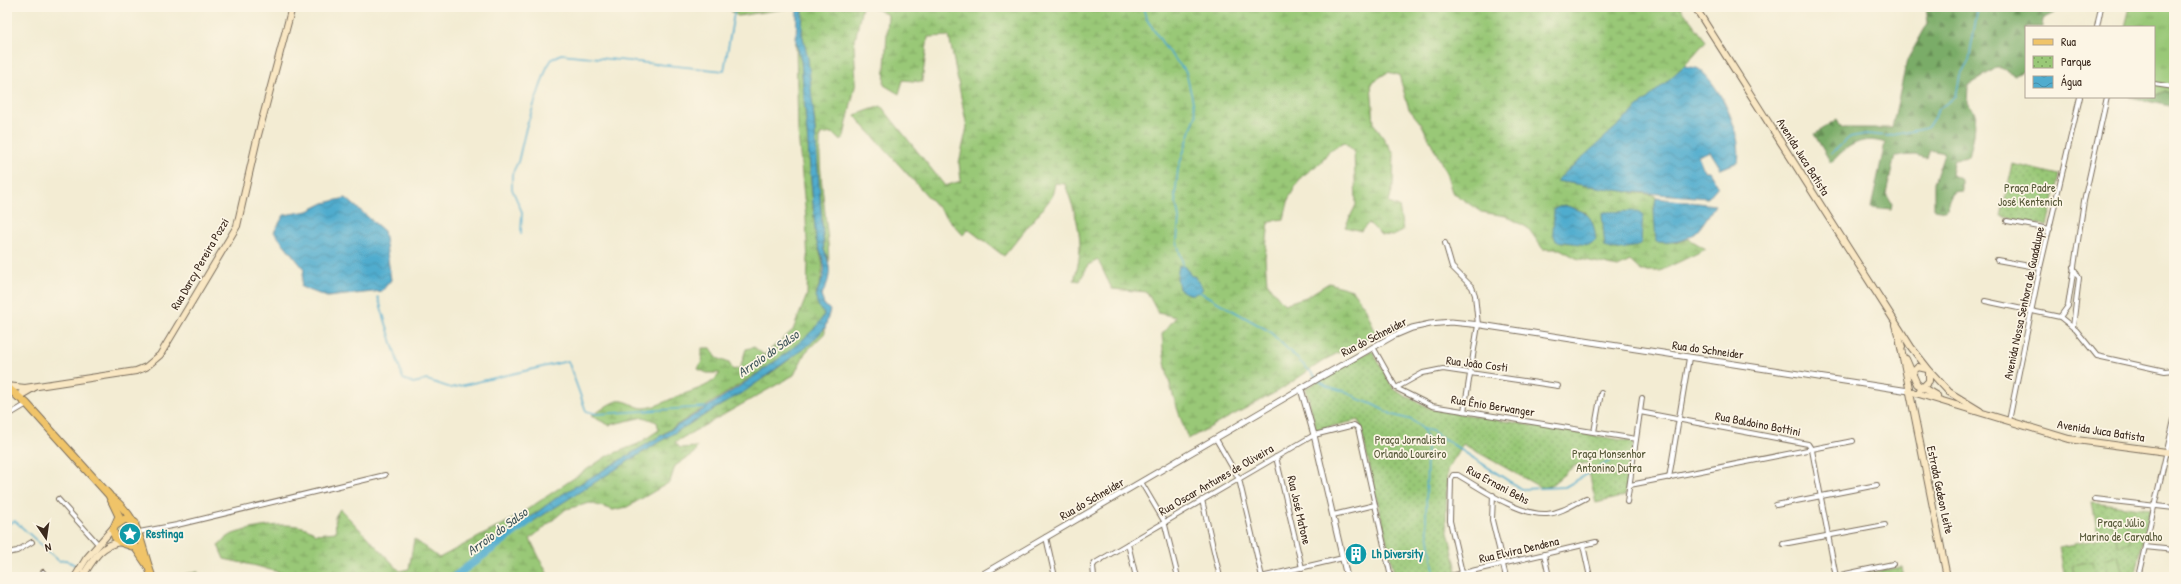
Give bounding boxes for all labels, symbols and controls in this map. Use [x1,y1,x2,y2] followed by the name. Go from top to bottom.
[2025,26,2155,98] legend
[2061,33,2076,50] text: Rua
[2061,53,2091,70] text: Parque
[2061,73,2082,90] text: Água
[1773,115,1834,199] street label: Avenida Juca Batista
[1998,179,2062,210] park label: Praça Padre José Kentenich
[166,215,233,313] street label: Rua Darcy Pereira Pozzi
[1999,225,2048,381] street label: Avenida Nossa Senhora de Guadalupe
[1338,312,1410,361] street label: Rua do Schneider
[734,324,804,381] water label: Arroio do Salso
[1671,336,1745,363] street label: Rua do Schneider
[1445,351,1509,376] street label: Rua João Costi
[1450,390,1537,421] street label: Rua Ênio Berwanger
[1714,407,1802,440] street label: Rua Baldoino Bottini
[2056,415,2146,446] street label: Avenida Juca Batista
[1374,431,1446,462] park label: Praça Jornalista Orlando Loureiro
[1155,440,1276,519] street label: Rua Oscar Antunes de Oliveira
[1923,444,1958,536] street label: Estrada Gedeon Leite
[1572,445,1646,476] park label: Praça Monsenhor Antonino Dutra
[1464,461,1533,508] street label: Rua Ernani Behs
[1056,473,1128,524] street label: Rua do Schneider
[1283,474,1316,546] street label: Rua José Matone
[463,502,532,559] water label: Arroio do Salso
[2080,514,2163,545] park label: Praça Júlio Marino de Carvalho
[26,518,66,558] north arrow
[117,521,143,547] place icon: Restinga
[146,525,183,543] place label: Restinga
[1477,532,1561,567] street label: Rua Elvira Dendena
[44,540,53,555] text: N
[1343,541,1369,567] building icon: Lh Diversity
[1372,545,1423,563] place label: Lh Diversity

